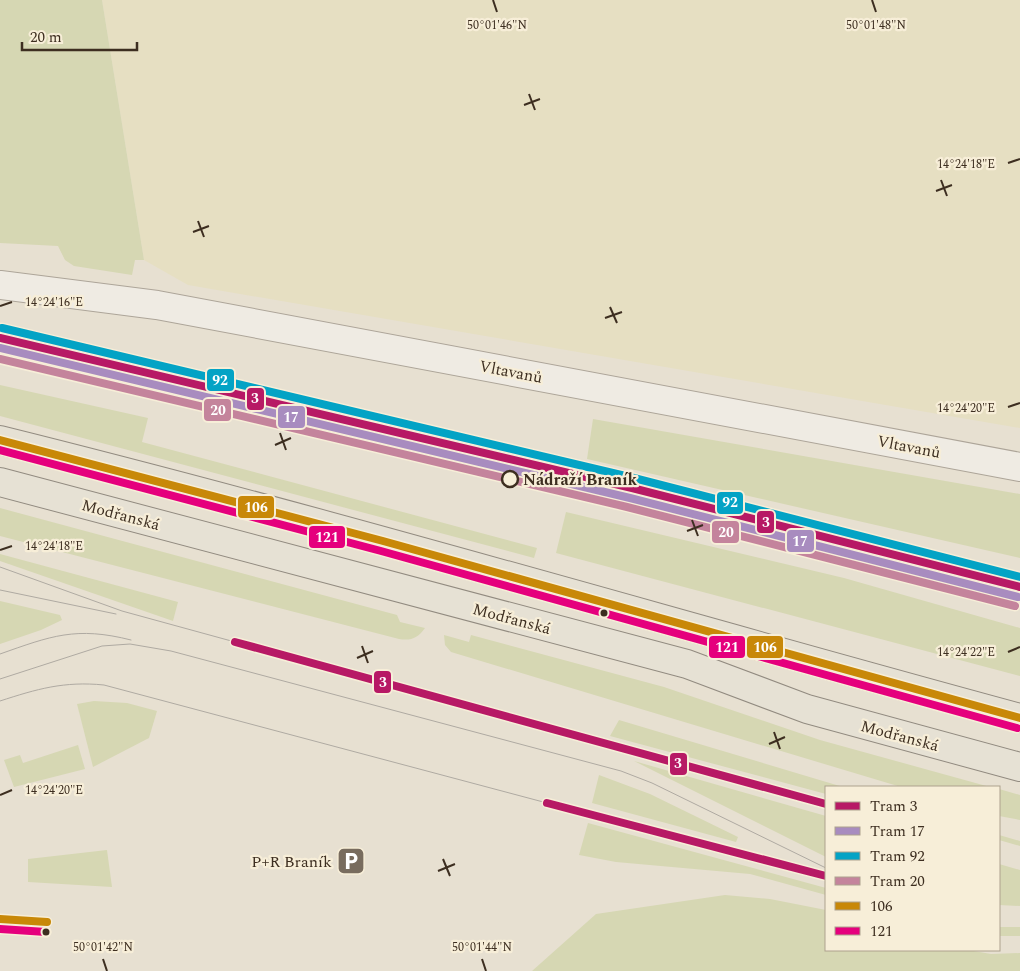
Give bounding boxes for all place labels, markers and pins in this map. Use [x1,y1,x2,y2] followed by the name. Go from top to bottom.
[523,468,638,492] place label: Nádraží Braník
[501,470,519,488] marker: Nádraží Braník
[599,608,609,618] unlabelled marker
[336,846,366,876] parking icon: P+R Braník
[251,850,332,874] place label: P+R Braník
[41,927,51,937] unlabelled marker

